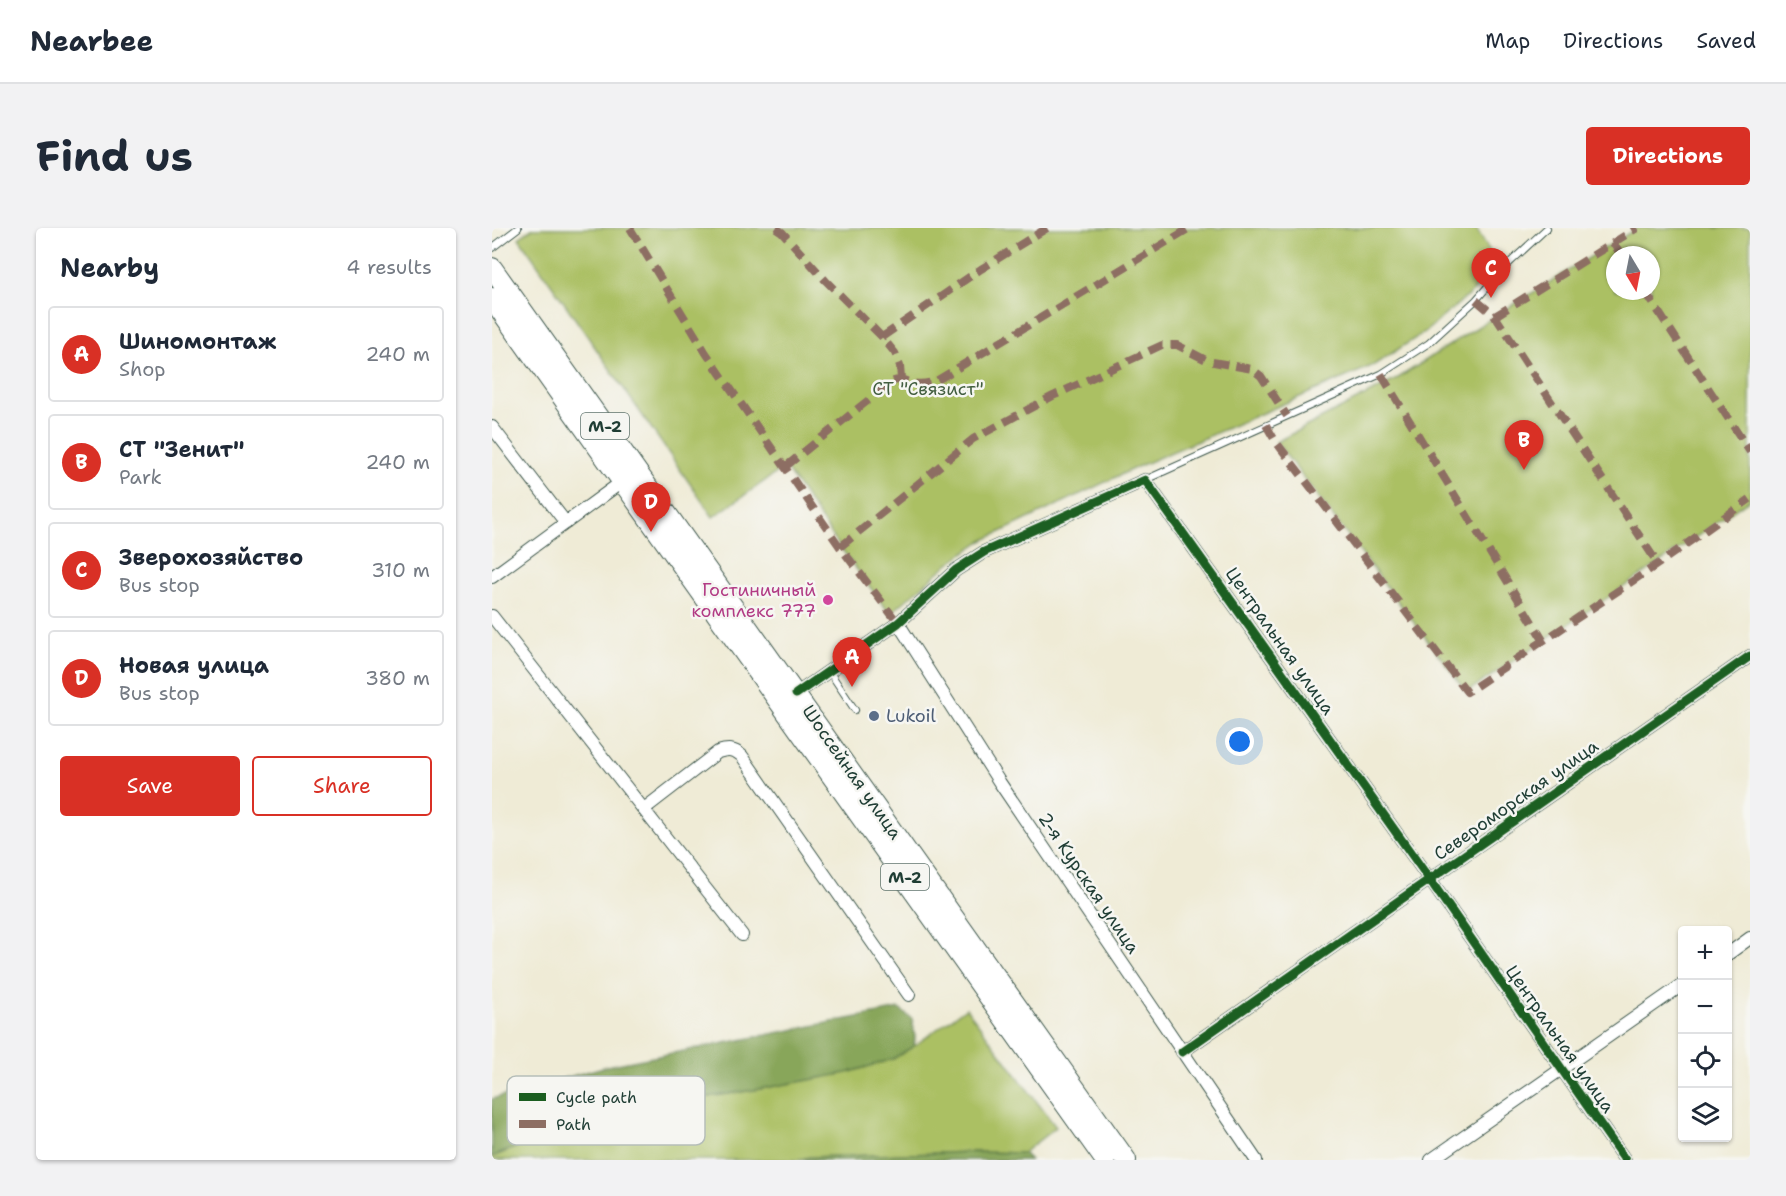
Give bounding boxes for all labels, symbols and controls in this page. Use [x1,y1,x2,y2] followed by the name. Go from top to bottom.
[30,22,153,60] text: Nearbee
[1485,27,1530,55] text: Map
[1563,27,1663,55] text: Directions
[1696,27,1756,55] text: Saved
[1586,127,1750,185] button: Directions
[36,128,193,184] text: Find us
[1606,246,1660,300] north arrow
[1472,248,1510,298] pin: C
[60,250,159,285] text: Nearby
[346,254,432,280] text: 4 results
[119,327,276,356] text: Шиномонтаж
[74,341,89,367] text: A
[365,341,430,367] text: 240 m
[119,356,166,382] text: Shop
[872,377,984,401] park label: СТ "Связист"
[581,413,629,439] road number: М-2
[1504,420,1544,470] pin: B
[119,435,244,464] text: СТ "Зенит"
[75,449,88,475] text: B
[365,449,430,475] text: 240 m
[119,464,162,490] text: Park
[632,482,670,532] pin: D
[119,543,303,572] text: Зверохозяйство
[75,557,88,583] text: C
[371,557,430,583] text: 310 m
[1220,562,1340,720] street label: Центральная улица
[119,572,200,598] text: Bus stop
[691,578,816,623] place label: Гостиничный комплекс 777
[821,593,835,607] marker: Гостиничный комплекс 777
[832,638,872,687] pin: A
[119,651,269,680] text: Новая улица
[74,665,89,691] text: D
[365,665,430,691] text: 380 m
[119,680,200,706] text: Bus stop
[797,700,907,844] street label: Шоссейная улица
[886,704,937,728] place label: Lukoil
[867,709,881,723] marker: Lukoil
[1225,727,1254,756] your location
[1429,734,1603,866] street label: Североморская улица
[60,756,240,816] button: Save
[252,756,432,816] button: Share
[1033,808,1145,958] street label: 2-я Курская улица
[881,864,929,890] road number: М-2
[1678,926,1732,1142] map controls
[1678,926,1732,980] button: +
[1500,960,1620,1118] street label: Центральная улица
[1678,980,1732,1034] button: −
[1678,1034,1732,1088] button: locate
[507,1076,705,1145] legend
[556,1087,637,1108] text: Cycle path
[1678,1088,1732,1142] button: layers
[556,1114,591,1135] text: Path

